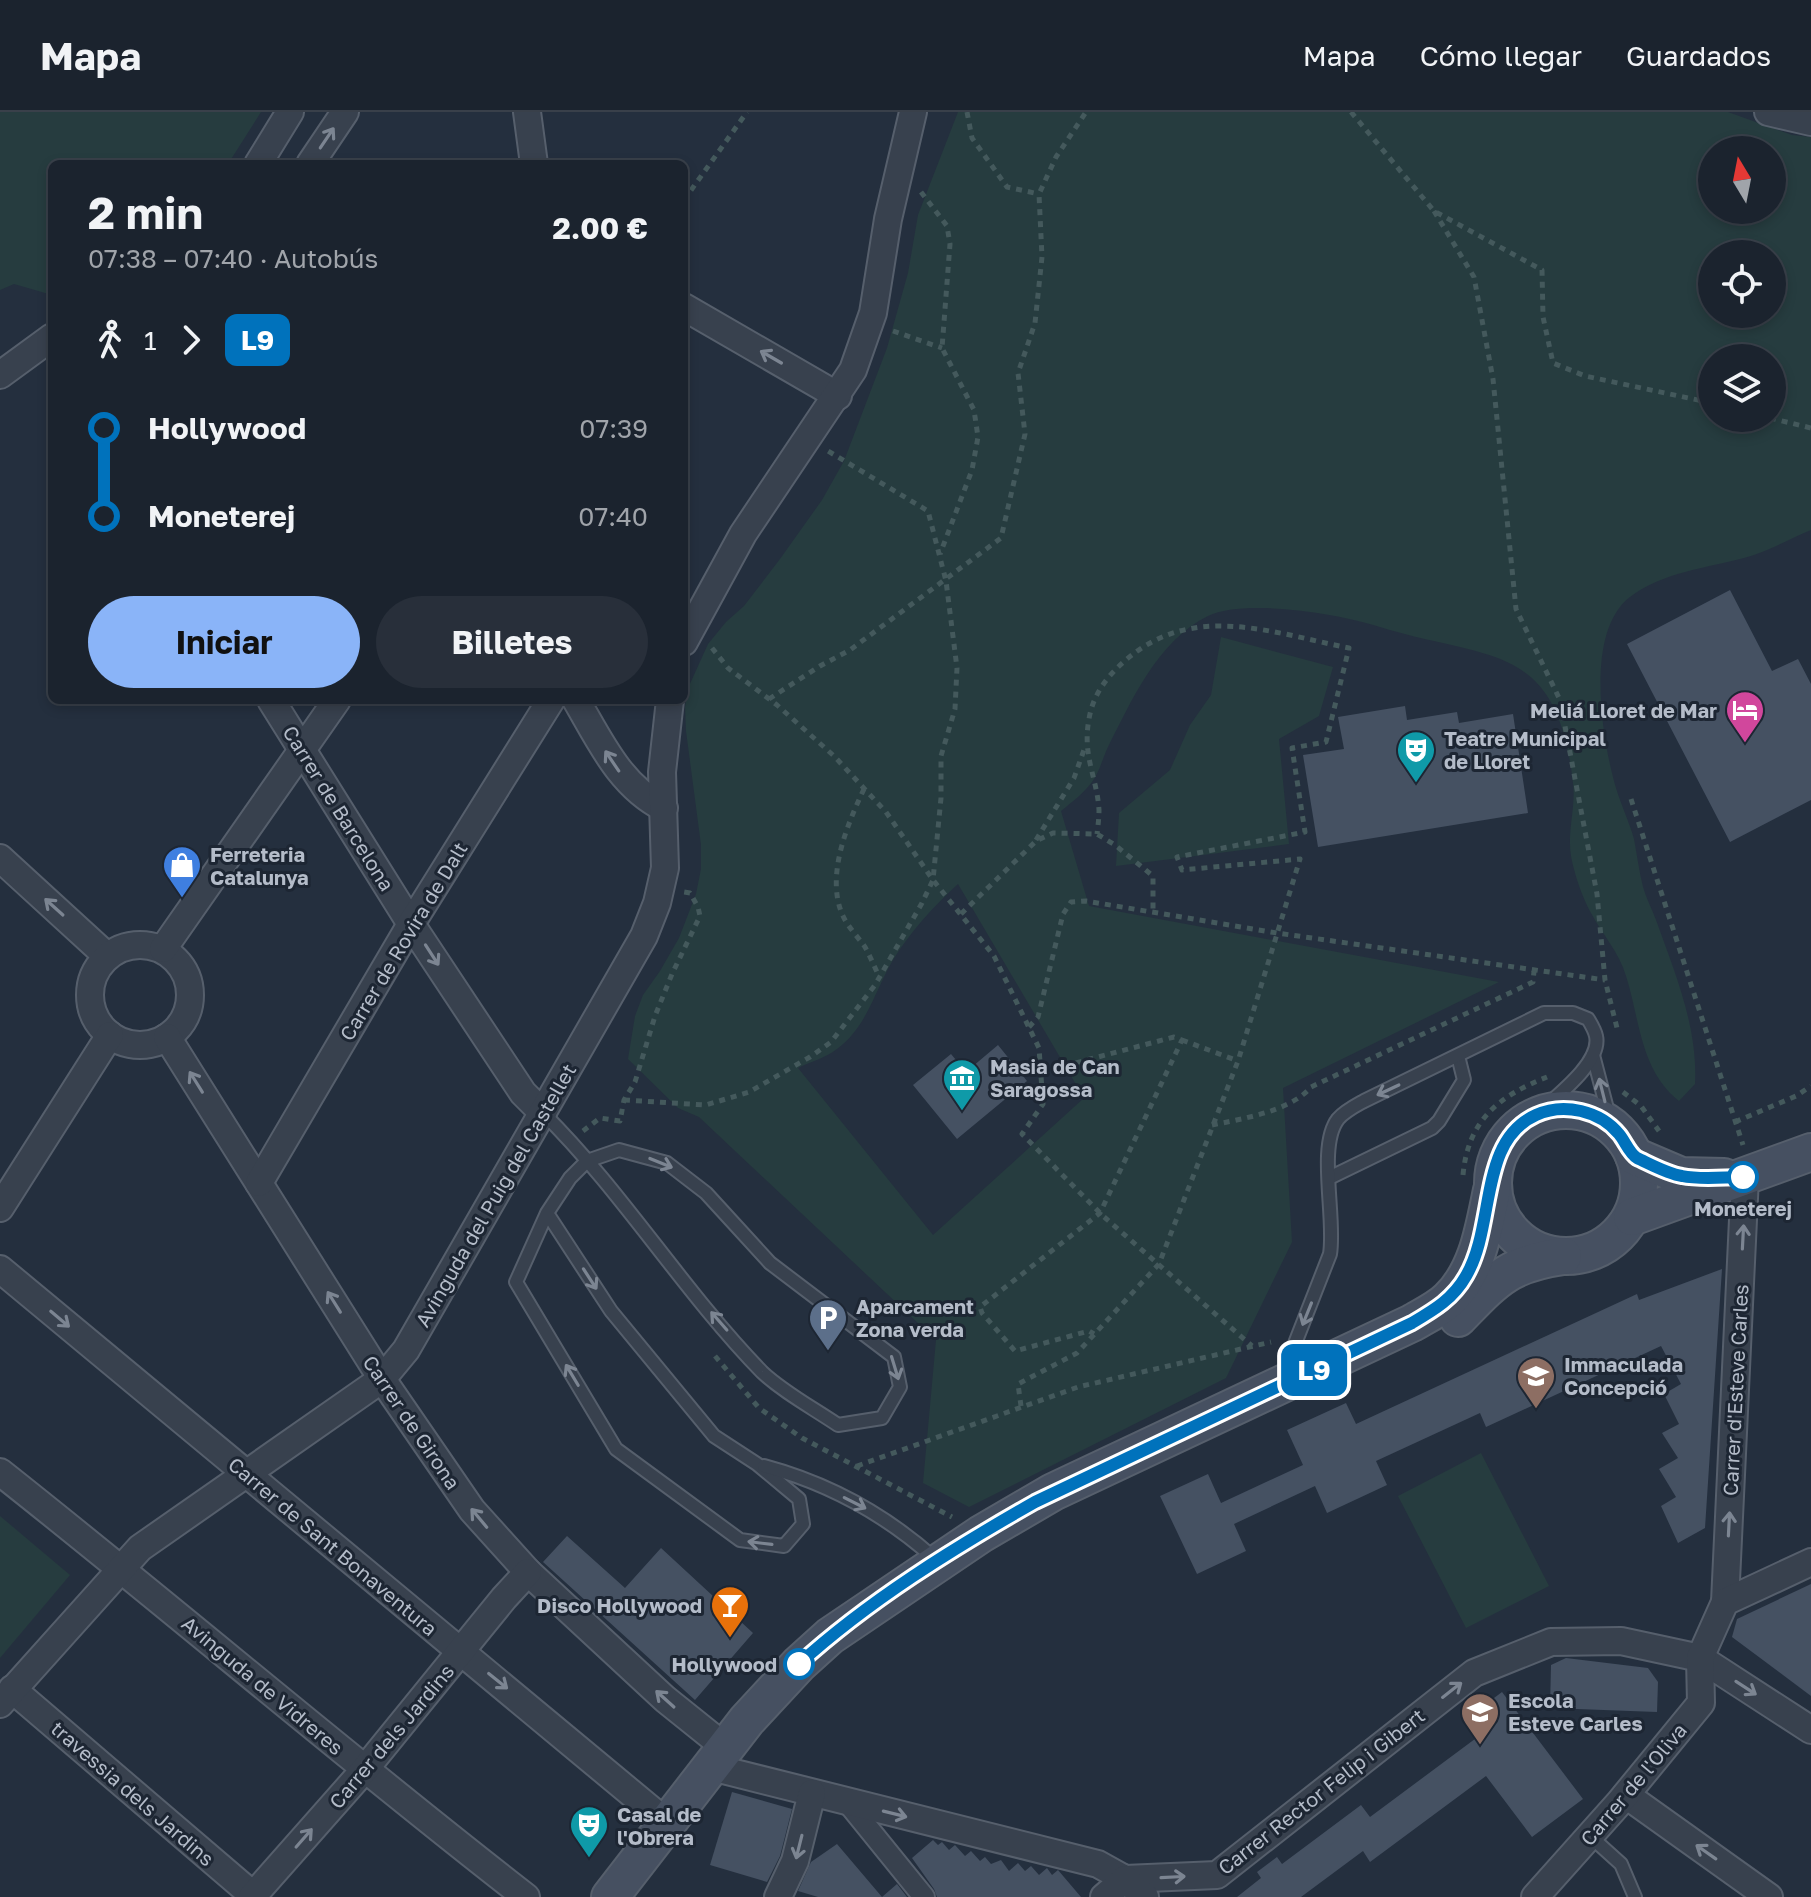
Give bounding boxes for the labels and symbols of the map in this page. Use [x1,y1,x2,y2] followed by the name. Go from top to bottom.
[319,127,335,150] one-way arrow
[1698,136,1786,224] north arrow
[760,349,783,365] one-way arrow
[1724,689,1766,744] hotel icon: Meliá Lloret de Mar
[1530,698,1717,722] place label: Meliá Lloret de Mar
[278,721,400,895] street label: Carrer de Barcelona
[1444,726,1606,773] place label: Teatre Municipal de Lloret
[1395,729,1437,784] theatre icon: Teatre Municipal de Lloret
[604,751,621,772] one-way arrow
[334,837,472,1045] street label: Carrer de Rovira de Dalt
[210,842,309,889] place label: Ferreteria Catalunya
[161,844,203,899] shop icon: Ferreteria Catalunya
[44,898,64,916] one-way arrow
[424,944,440,966] one-way arrow
[990,1054,1120,1101] place label: Masia de Can Saragossa
[941,1057,983,1112] museum icon: Masia de Can Saragossa
[410,1059,580,1331] street label: Avinguda del Puig del Castellet
[187,1071,203,1094] one-way arrow
[1594,1077,1609,1103] one-way arrow
[1376,1083,1400,1098] one-way arrow
[648,1157,672,1171] one-way arrow
[1728,1162,1758,1192] marker: Moneterej
[1694,1196,1792,1220] place label: Moneterej
[1735,1224,1750,1251] one-way arrow
[582,1267,598,1290] one-way arrow
[1717,1284,1753,1496] street label: Carrer d'Esteve Carles
[326,1291,342,1314] one-way arrow
[856,1294,974,1341] place label: Aparcament Zona verda
[807,1297,849,1352] parking icon: Aparcament Zona verda
[1298,1301,1313,1326] one-way arrow
[49,1310,70,1328] one-way arrow
[710,1312,728,1332] one-way arrow
[1278,1344,1350,1396] line badge: L9
[358,1351,466,1493] street label: Carrer de Girona
[1564,1352,1683,1399] place label: Immaculada Concepció
[889,1355,903,1380] one-way arrow
[1515,1355,1557,1410] school or university icon: Immaculada Concepció
[563,1364,579,1387] one-way arrow
[224,1452,442,1640] street label: Carrer de Sant Bonaventura
[842,1496,866,1512] one-way arrow
[470,1509,488,1529] one-way arrow
[1721,1511,1736,1538] one-way arrow
[747,1535,773,1550] one-way arrow
[709,1584,751,1639] bar icon: Disco Hollywood
[537,1593,702,1617] place label: Disco Hollywood
[178,1611,348,1759] street label: Avinguda de Vidreres
[784,1649,814,1679] marker: Hollywood
[672,1652,777,1676] place label: Hollywood
[324,1659,458,1813] street label: Carrer dels Jardins
[487,1672,508,1690] one-way arrow
[1734,1680,1757,1696] one-way arrow
[1441,1681,1462,1698] one-way arrow
[1508,1688,1643,1735] place label: Escola Esteve Carles
[656,1690,676,1708] one-way arrow
[1459,1691,1501,1746] school or university icon: Escola Esteve Carles
[1213,1703,1429,1879] street label: Carrer Rector Felip i Gibert
[47,1716,219,1870] street label: travessia dels Jardins
[1575,1718,1691,1850] street label: Carrer de l'Oliva
[617,1802,702,1849] place label: Casal de l'Obrera
[568,1804,610,1859] theatre icon: Casal de l'Obrera
[881,1807,907,1822] one-way arrow
[294,1829,312,1849] one-way arrow
[791,1833,806,1859] one-way arrow
[1695,1844,1717,1860] one-way arrow
[1159,1869,1186,1884] one-way arrow

